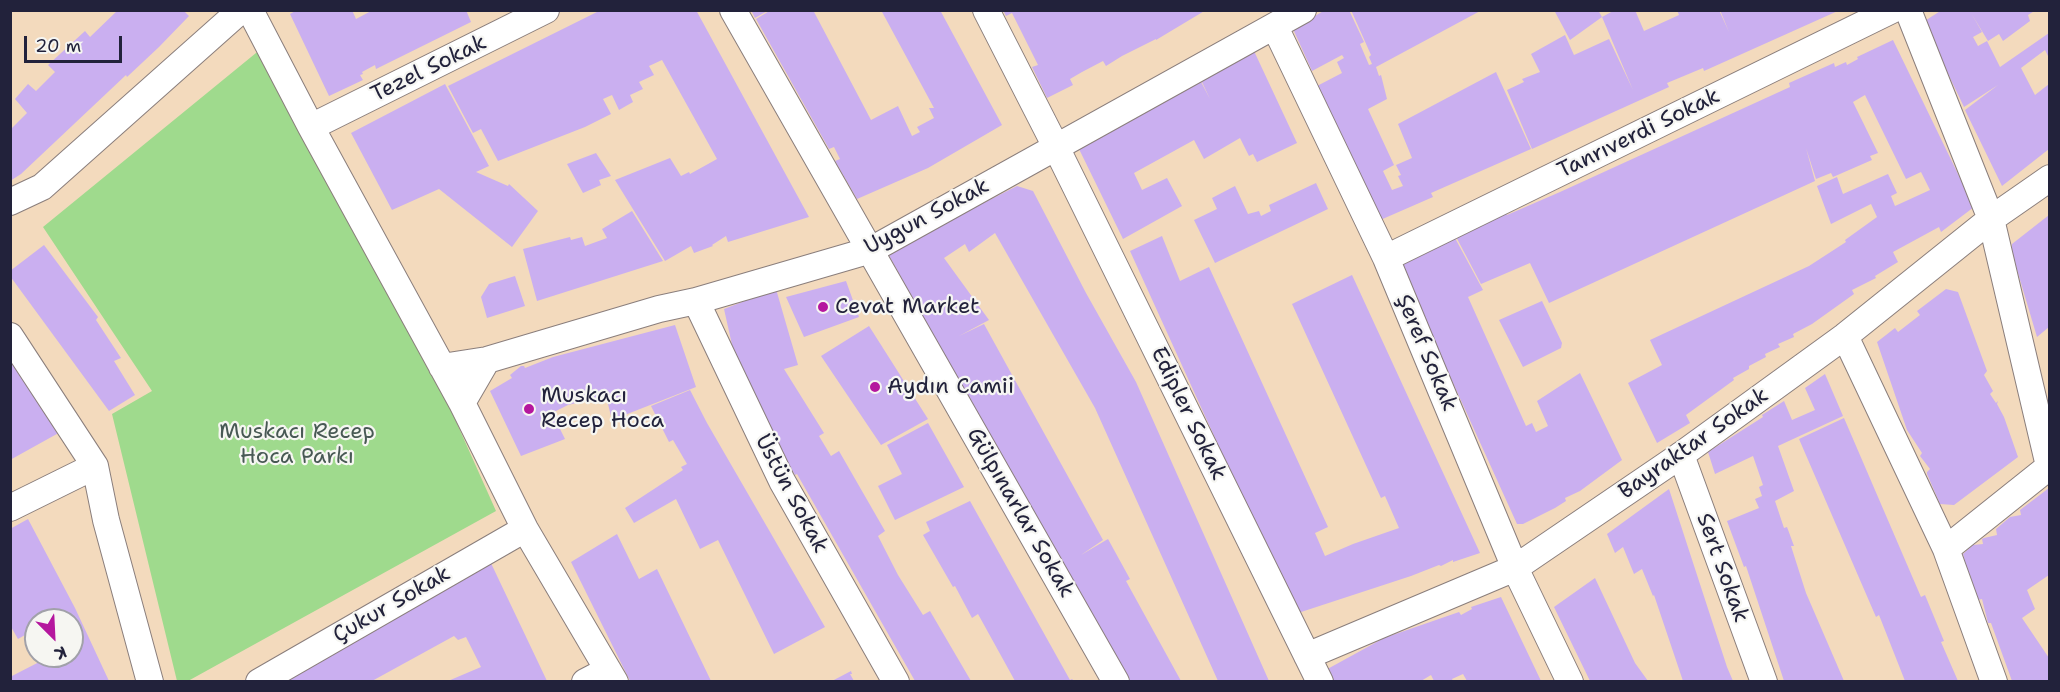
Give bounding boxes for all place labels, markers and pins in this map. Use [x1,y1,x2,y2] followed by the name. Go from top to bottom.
[835,294,980,320] place label: Cevat Market
[816,300,830,314] marker: Cevat Market
[887,374,1014,400] place label: Aydın Camii
[868,380,882,394] marker: Aydın Camii
[541,383,664,434] place label: Muskacı Recep Hoca
[522,402,536,416] marker: Muskacı Recep Hoca

